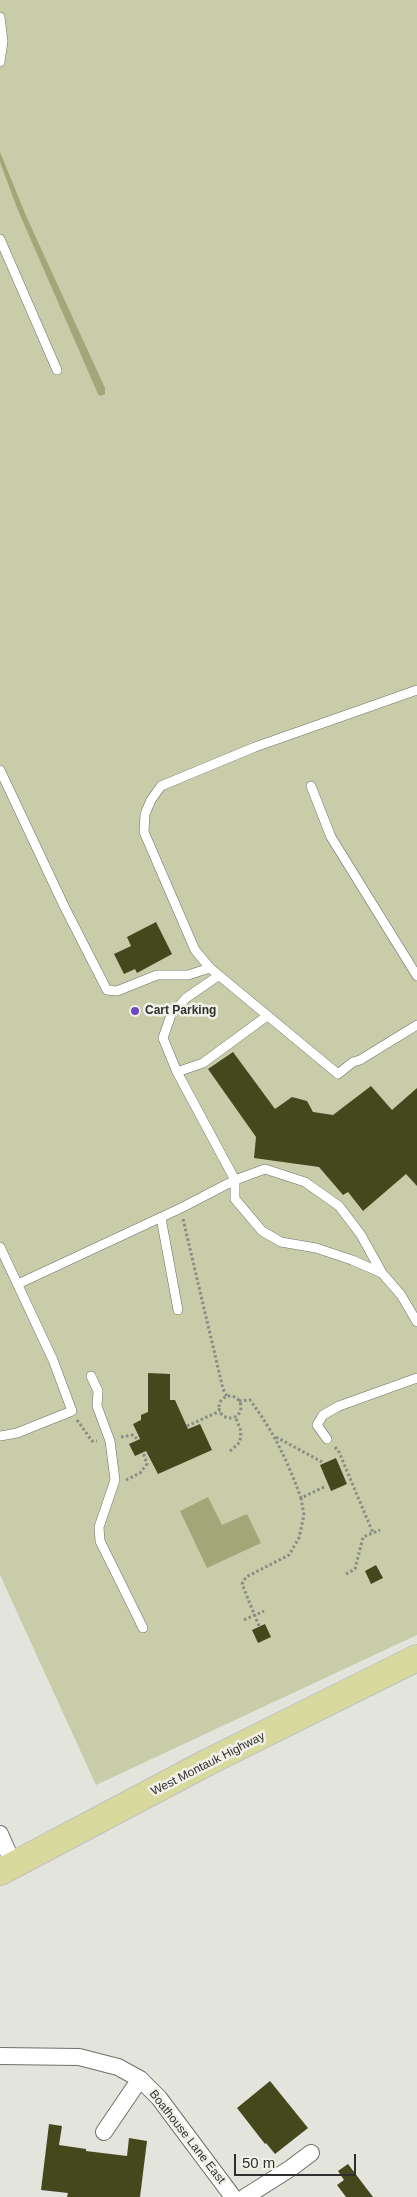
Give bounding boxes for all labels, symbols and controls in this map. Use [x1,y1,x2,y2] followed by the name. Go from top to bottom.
[145,1004,216,1018] place label: Cart Parking
[129,1005,141,1017] marker: Cart Parking
[149,1729,267,1799] street label: West Montauk Highway
[146,2087,228,2187] street label: Boathouse Lane East
[237,2144,360,2176] scale bar
[242,2154,275,2171] text: 50 m

